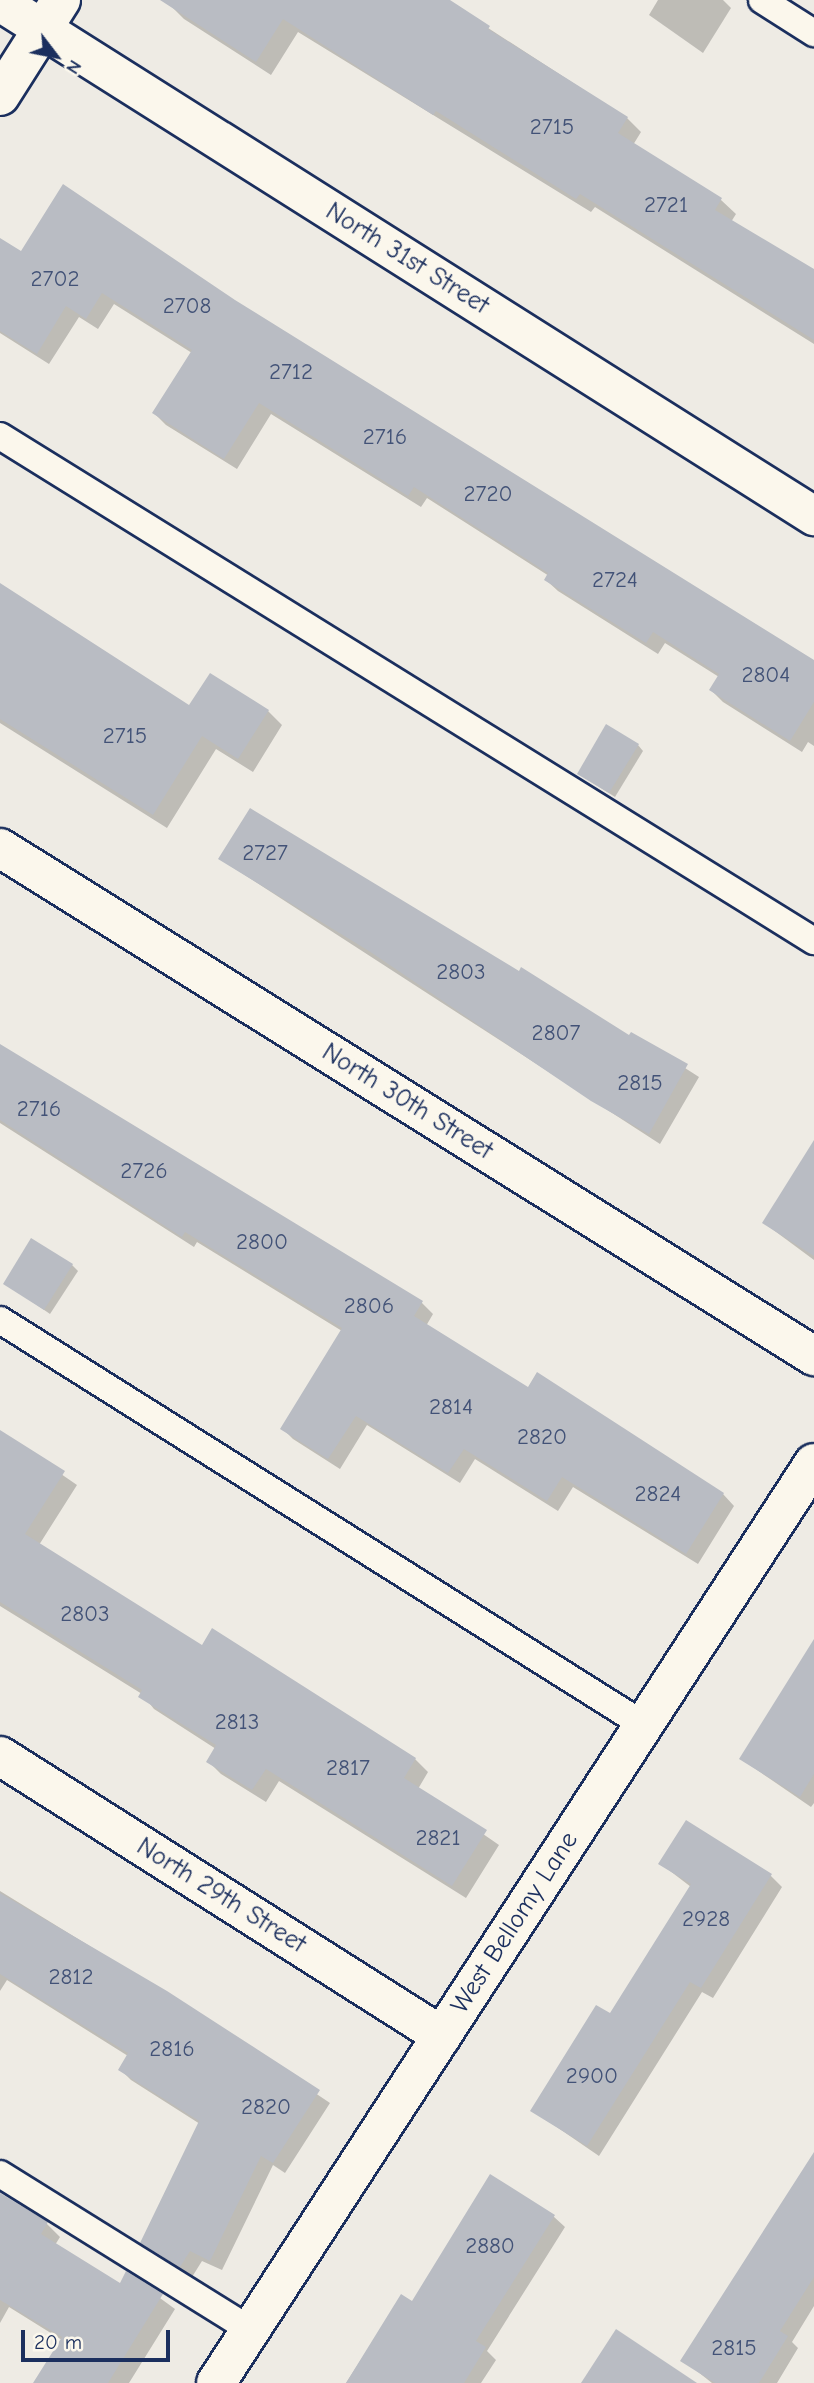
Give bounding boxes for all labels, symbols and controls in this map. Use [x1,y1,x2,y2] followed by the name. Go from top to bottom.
[21,21,91,91] north arrow
[61,56,86,78] text: N
[530,113,574,141] house number: 2715
[644,191,688,219] house number: 2721
[320,196,494,322] street label: North 31st Street
[31,265,79,293] house number: 2702
[163,292,211,320] house number: 2708
[269,358,313,386] house number: 2712
[363,423,407,451] house number: 2716
[464,480,512,508] house number: 2720
[592,566,638,594] house number: 2724
[741,661,791,689] house number: 2804
[103,722,147,750] house number: 2715
[242,839,288,867] house number: 2727
[436,958,486,986] house number: 2803
[532,1019,580,1047] house number: 2807
[316,1037,498,1167] street label: North 30th Street
[617,1069,663,1097] house number: 2815
[17,1095,61,1123] house number: 2716
[120,1157,168,1185] house number: 2726
[236,1228,288,1256] house number: 2800
[344,1292,394,1320] house number: 2806
[429,1393,473,1421] house number: 2814
[517,1423,567,1451] house number: 2820
[635,1480,681,1508] house number: 2824
[60,1600,110,1628] house number: 2803
[215,1708,259,1736] house number: 2813
[326,1754,370,1782] house number: 2817
[415,1824,461,1852] house number: 2821
[445,1826,585,2020] street label: West Bellomy Lane
[131,1831,311,1961] street label: North 29th Street
[682,1905,730,1933] house number: 2928
[48,1963,94,1991] house number: 2812
[149,2035,195,2063] house number: 2816
[566,2062,618,2090] house number: 2900
[241,2093,291,2121] house number: 2820
[465,2232,515,2260] house number: 2880
[24,2316,173,2360] scale bar
[34,2330,82,2354] text: 20 m
[711,2334,757,2362] house number: 2815

